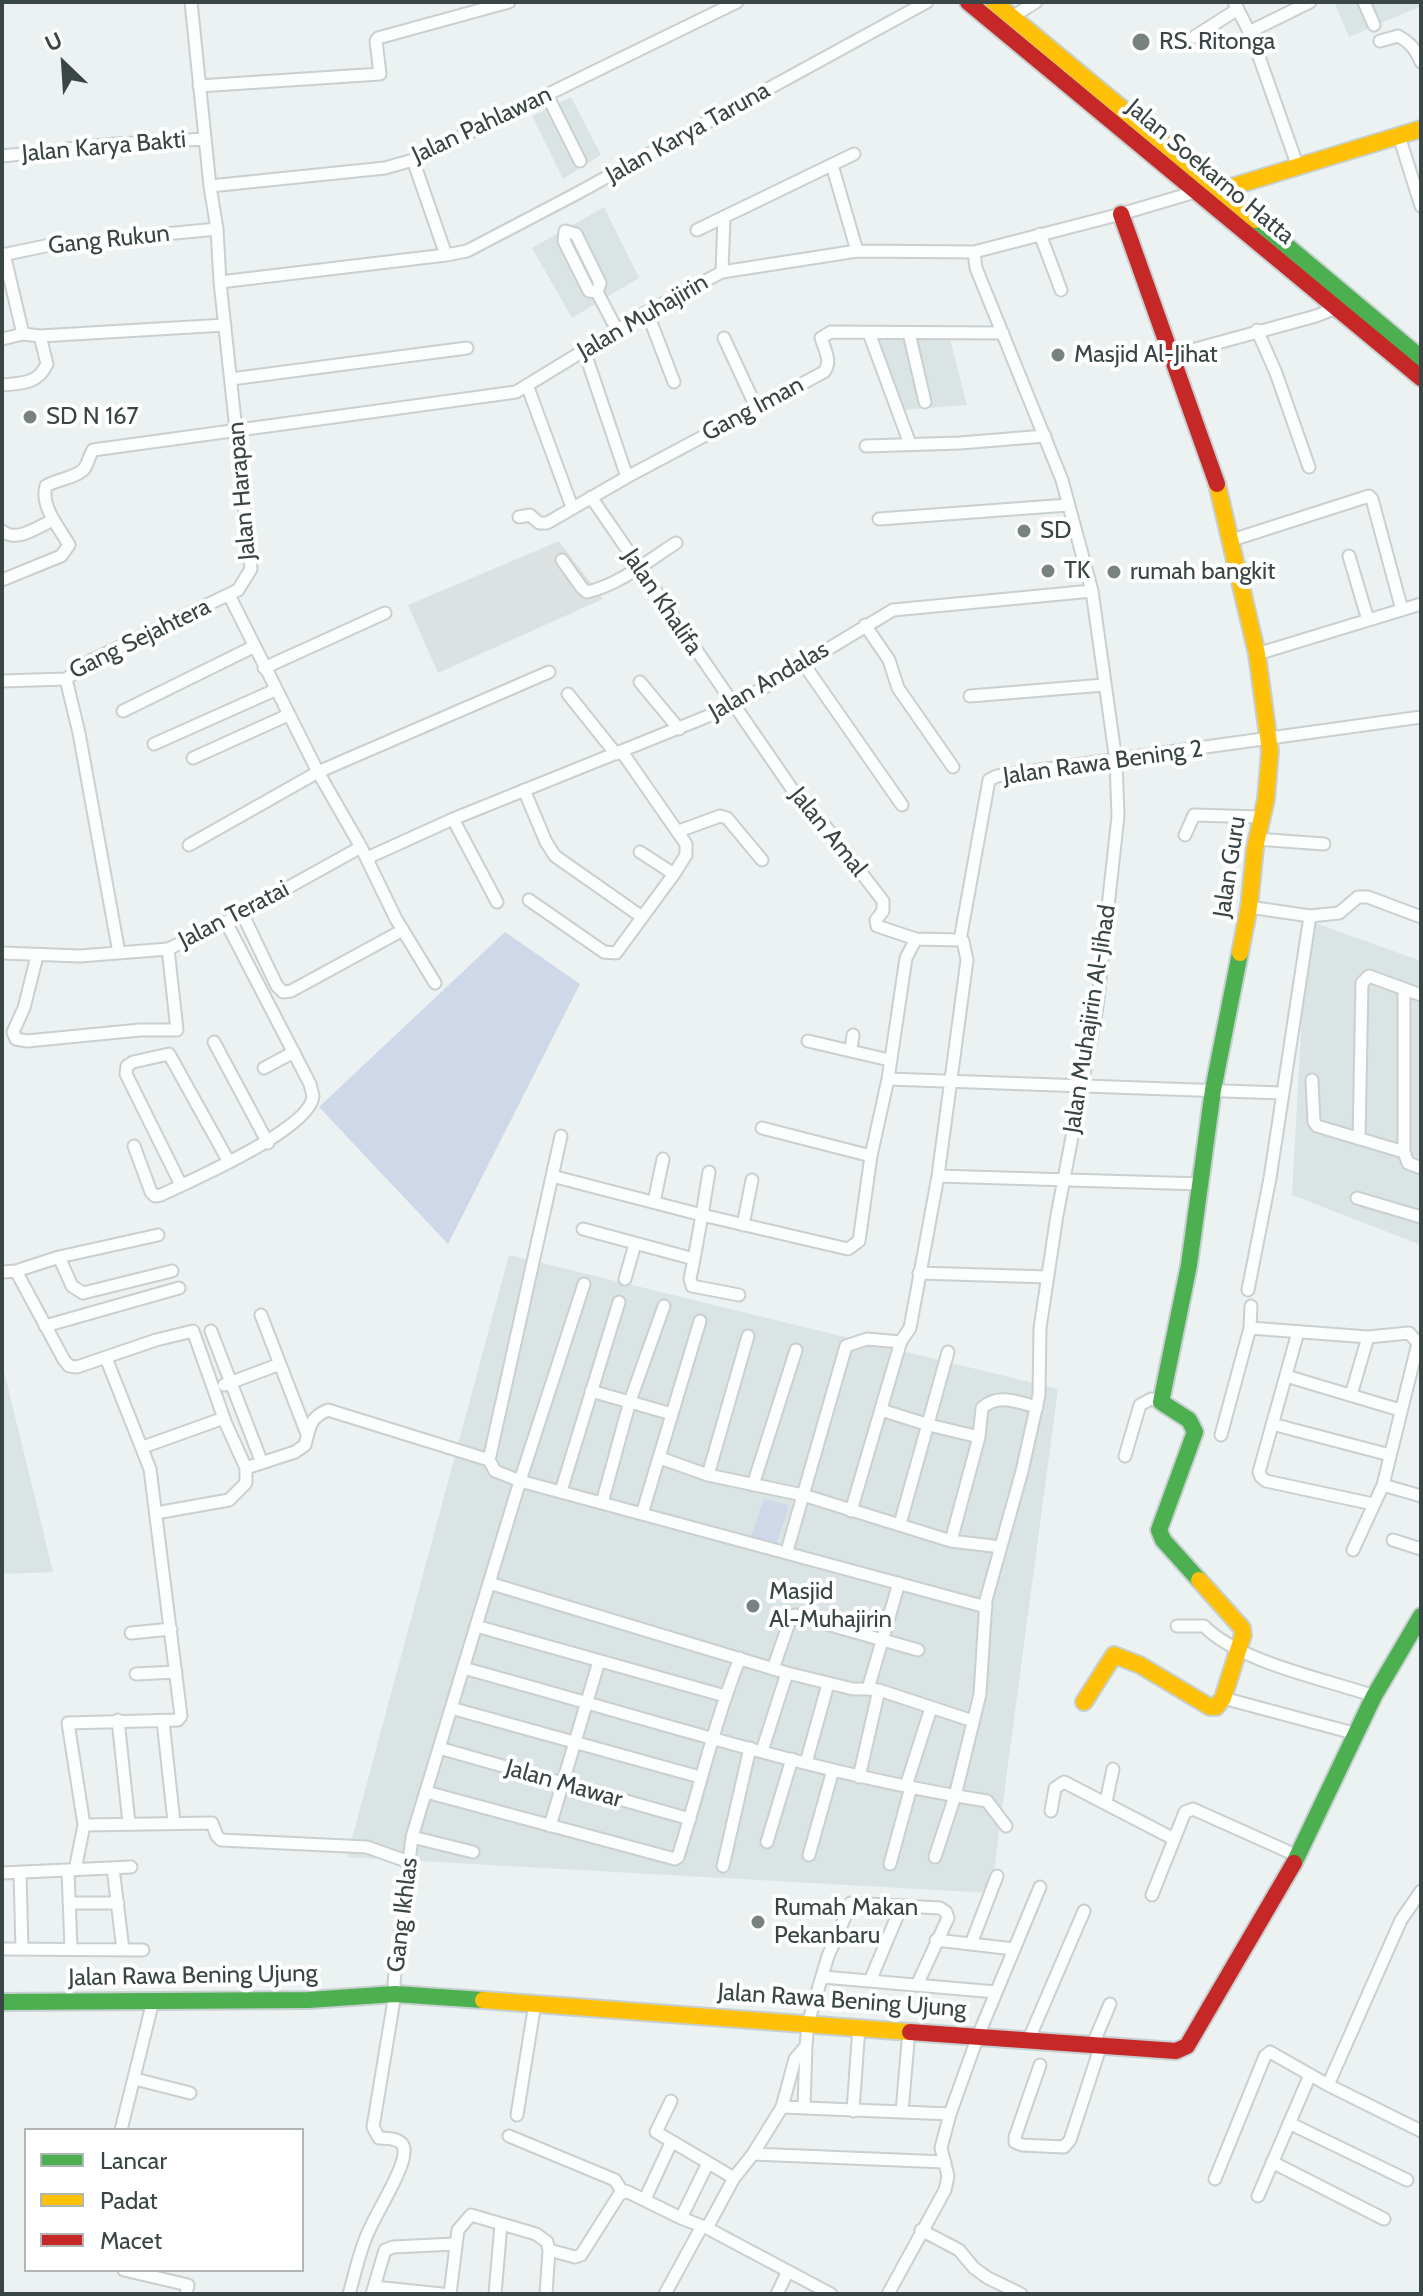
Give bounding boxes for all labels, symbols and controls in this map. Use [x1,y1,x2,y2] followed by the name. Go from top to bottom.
[24,24,104,104] north arrow
[41,26,67,57] text: U
[1159,28,1275,56] place label: RS. Ritonga
[1130,31,1152,53] marker: RS. Ritonga
[601,76,775,190] street label: Jalan Karya Taruna
[408,80,556,170] street label: Jalan Pahlawan
[1120,93,1300,251] street label: Jalan Soekarno Hatta
[21,125,187,169] street label: Jalan Karya Bakti
[47,219,171,261] street label: Gang Rukun
[573,268,713,366] street label: Jalan Muhajirin
[1074,341,1218,369] place label: Masjid Al-Jihat
[1049,346,1067,364] marker: Masjid Al-Jihat
[698,370,808,448] street label: Gang Iman
[46,403,138,431] place label: SD N 167
[21,408,39,426] marker: SD N 167
[222,421,262,561] street label: Jalan Harapan
[1040,517,1071,545] place label: SD
[1015,522,1033,540] marker: SD
[616,544,708,660] street label: Jalan Khalifa
[1064,557,1090,585] place label: TK
[1130,558,1275,586] place label: rumah bangkit
[1039,562,1057,580] marker: TK
[1105,563,1123,581] marker: rumah bangkit
[65,592,215,686] street label: Gang Sejahtera
[704,635,834,727] street label: Jalan Andalas
[1001,735,1205,791] street label: Jalan Rawa Bening 2
[783,782,873,882] street label: Jalan Amal
[1208,814,1252,920] street label: Jalan Guru
[174,875,294,955] street label: Jalan Teratai
[1058,903,1122,1135] street label: Jalan Muhajirin Al-Jihad
[769,1578,892,1634] place label: Masjid Al-Muhajirin
[744,1597,762,1615] marker: Masjid Al-Muhajirin
[502,1754,626,1814] street label: Jalan Mawar
[382,1856,424,1974] street label: Gang Ikhlas
[774,1894,918,1950] place label: Rumah Makan Pekanbaru
[749,1913,767,1931] marker: Rumah Makan Pekanbaru
[68,1959,318,1993] street label: Jalan Rawa Bening Ujung
[717,1978,967,2024] street label: Jalan Rawa Bening Ujung
[24,2128,304,2272] legend
[100,2146,167,2175] text: Lancar
[100,2186,158,2215] text: Padat
[100,2226,162,2255] text: Macet

